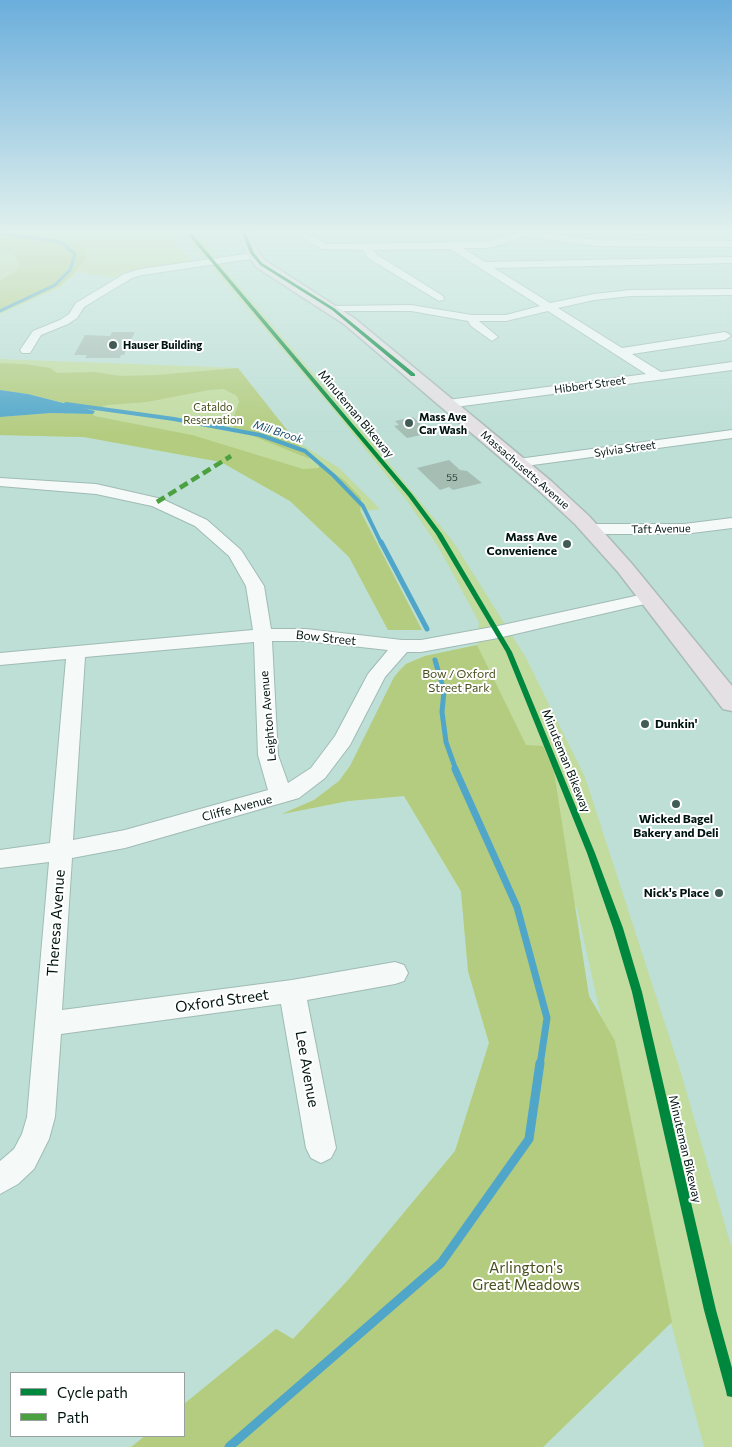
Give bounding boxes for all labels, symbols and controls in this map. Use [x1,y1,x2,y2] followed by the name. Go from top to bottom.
[123,338,202,352] place label: Hauser Building
[107,339,119,351] marker: Hauser Building
[315,367,397,461] street label: Minuteman Bikeway
[553,373,627,397] street label: Hibbert Street
[183,400,243,426] park label: Cataldo Reservation
[419,410,467,436] place label: Mass Ave Car Wash
[403,417,415,429] marker: Mass Ave Car Wash
[251,418,305,446] water label: Mill Brook
[478,428,572,512] street label: Massachusetts Avenue
[593,438,657,460] street label: Sylvia Street
[446,472,458,484] house number: 55
[631,522,691,536] street label: Taft Avenue
[487,530,557,558] place label: Mass Ave Convenience
[561,538,573,550] marker: Mass Ave Convenience
[295,628,357,648] street label: Bow Street
[422,667,496,695] park label: Bow / Oxford Street Park
[257,670,279,762] street label: Leighton Avenue
[539,707,593,815] street label: Minuteman Bikeway
[655,717,697,731] place label: Dunkin'
[639,718,651,730] marker: Dunkin'
[200,792,274,824] street label: Cliffe Avenue
[670,798,682,810] marker: Wicked Bagel Bakery and Deli
[633,812,719,840] place label: Wicked Bagel Bakery and Deli
[43,869,69,977] street label: Theresa Avenue
[644,886,709,900] place label: Nick's Place
[713,887,725,899] marker: Nick's Place
[174,986,270,1016] street label: Oxford Street
[291,1029,323,1109] street label: Lee Avenue
[666,1094,704,1204] street label: Minuteman Bikeway
[472,1259,580,1294] park label: Arlington's Great Meadows
[10,1372,185,1437] legend
[57,1383,128,1401] text: Cycle path
[57,1408,89,1426] text: Path

